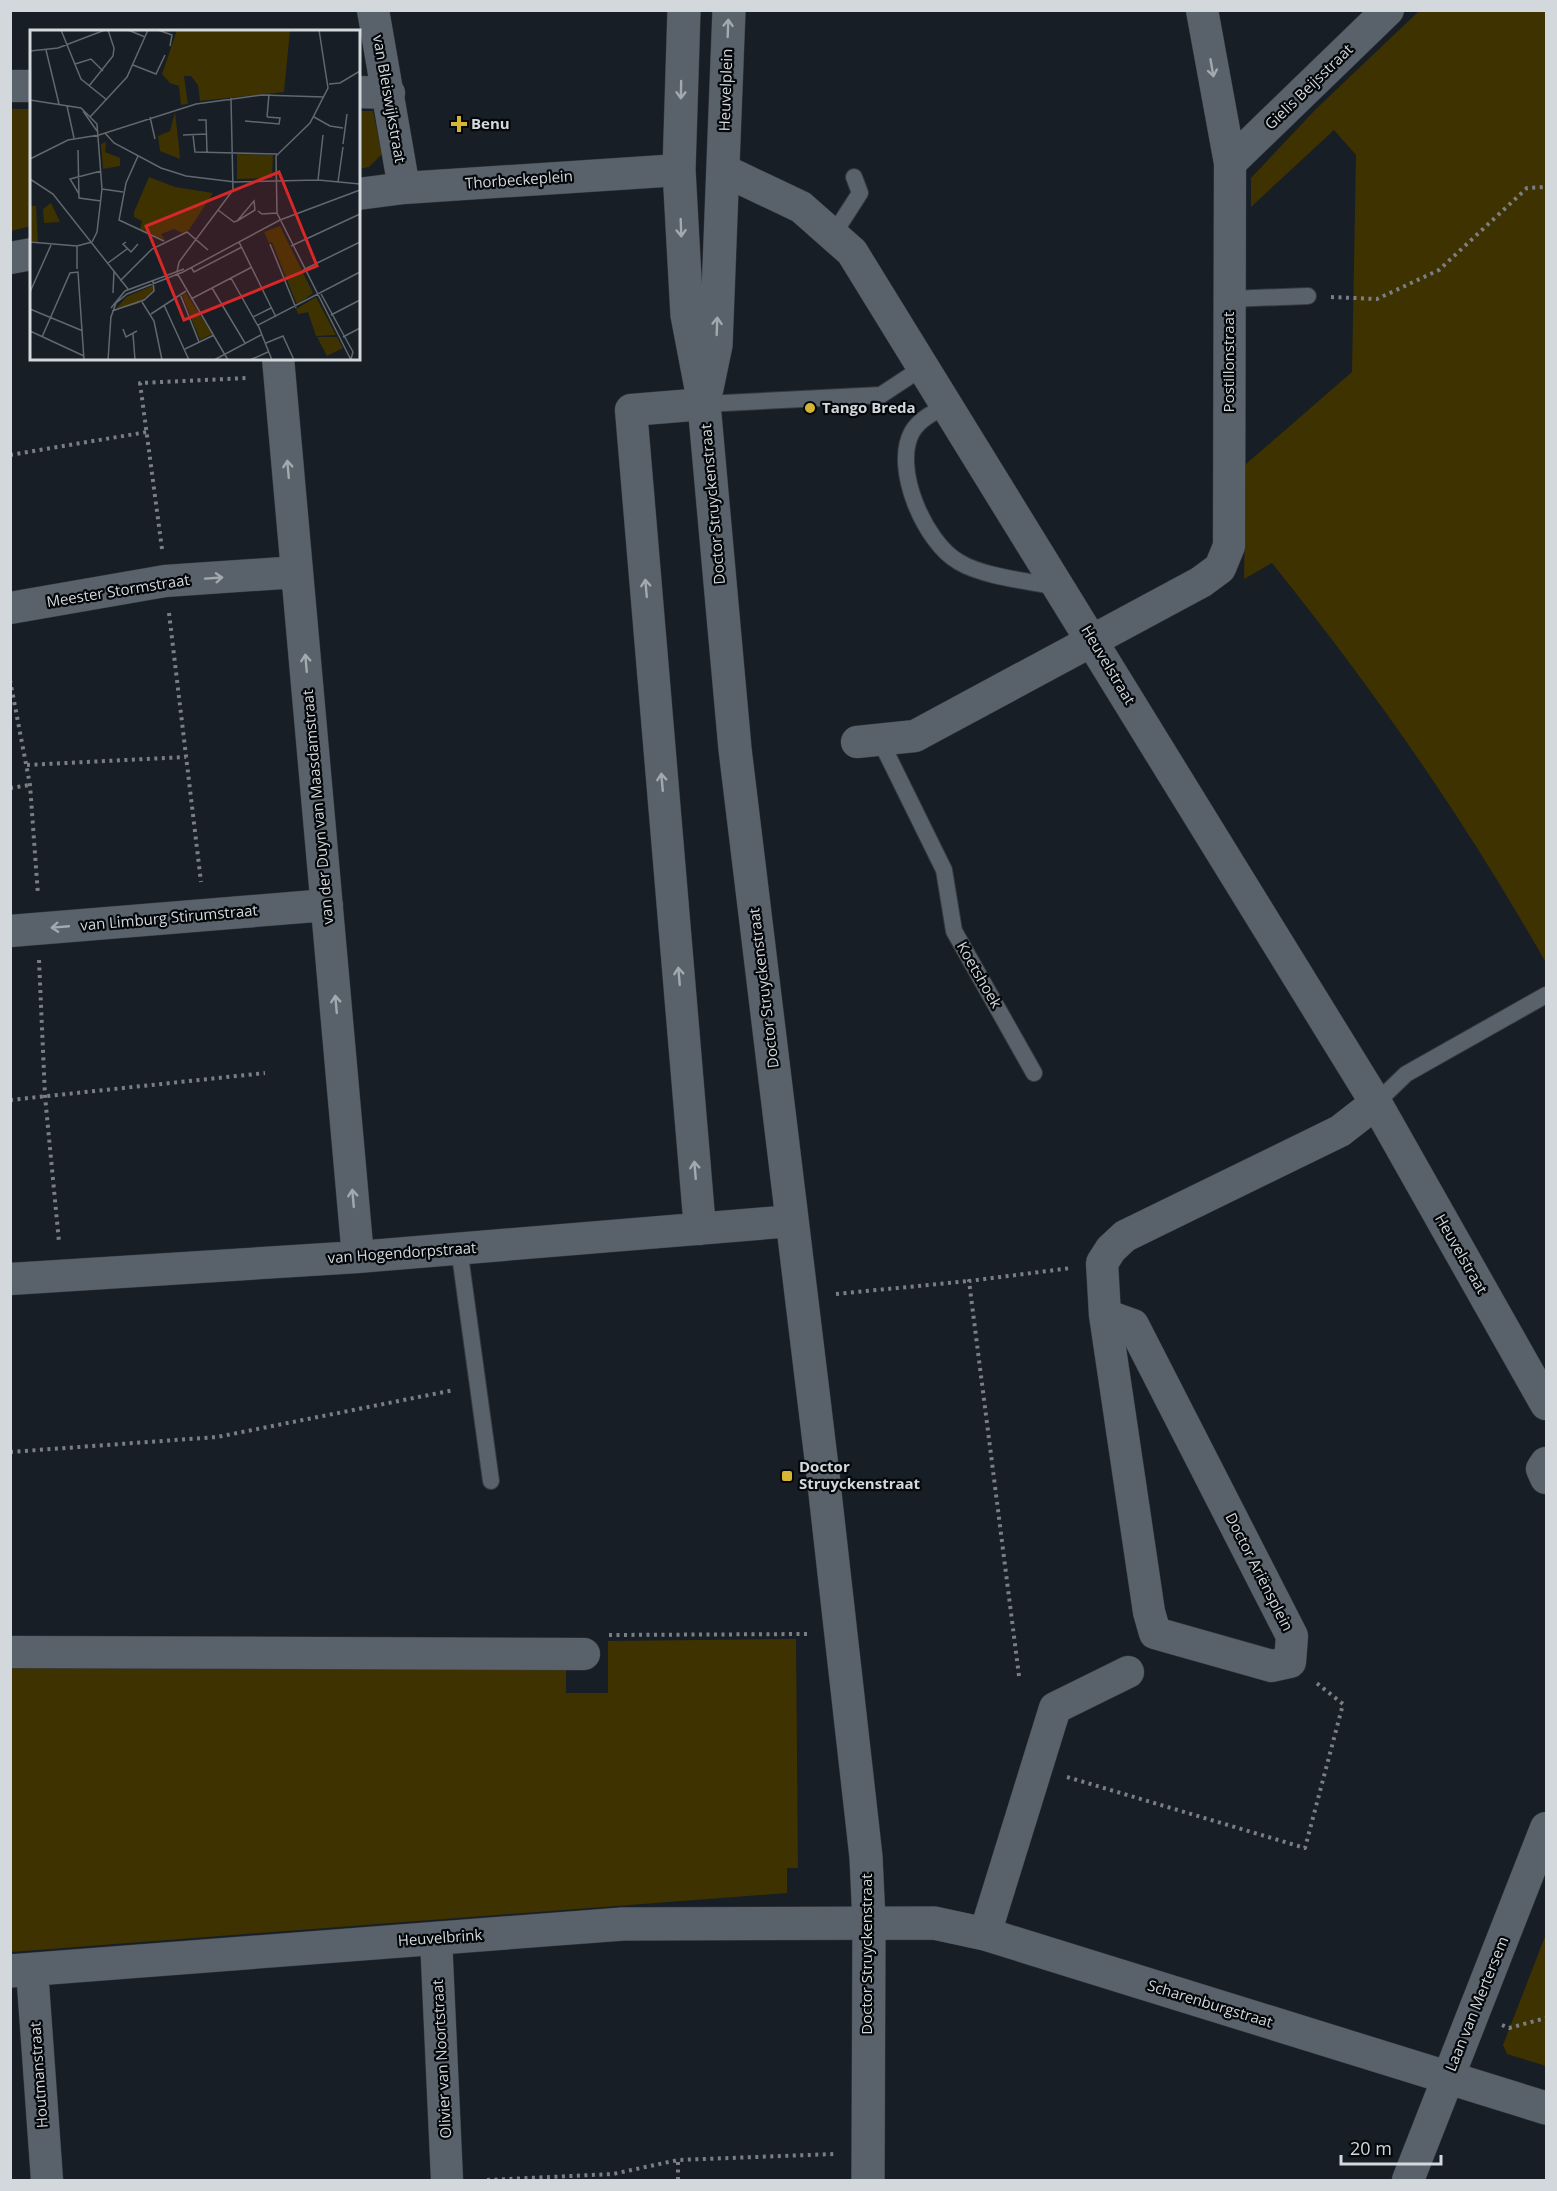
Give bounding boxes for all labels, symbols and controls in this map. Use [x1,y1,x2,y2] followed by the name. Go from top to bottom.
[723,18,734,38] one-way arrow
[30,30,360,360] inset map
[369,33,411,164] street label: van Bleiswijkstraat
[1260,39,1357,133] street label: Gielis Beijsstraat
[714,48,736,132] street label: Heuvelplein
[1207,58,1218,77] one-way arrow
[676,79,687,99] one-way arrow
[471,113,510,133] place label: Benu
[452,117,466,131] marker: Benu
[464,165,574,193] street label: Thorbeckeplein
[675,218,686,238] one-way arrow
[1218,312,1238,412] street label: Postillonstraat
[712,316,723,336] one-way arrow
[822,397,916,417] place label: Tango Breda
[803,401,817,415] marker: Tango Breda
[695,423,729,585] street label: Doctor Struyckenstraat
[282,460,293,480] one-way arrow
[45,569,191,611] street label: Meester Stormstraat
[203,572,223,583] one-way arrow
[640,578,651,598] one-way arrow
[1077,621,1140,708] street label: Heuvelstraat
[300,654,311,674] one-way arrow
[297,689,337,925] street label: van der Duyn van Maasdamstraat
[656,772,667,792] one-way arrow
[79,899,259,935] street label: van Limburg Stirumstraat
[743,907,783,1069] street label: Doctor Struyckenstraat
[50,921,70,932] one-way arrow
[953,938,1007,1011] street label: Koetshoek
[673,967,684,987] one-way arrow
[330,995,341,1014] one-way arrow
[689,1161,700,1181] one-way arrow
[347,1189,358,1209] one-way arrow
[1431,1210,1493,1297] street label: Heuvelstraat
[327,1237,477,1267] street label: van Hogendorpstraat
[799,1456,921,1493] place label: Doctor Struyckenstraat
[780,1469,794,1483] marker: Doctor Struyckenstraat
[1221,1509,1298,1634] street label: Doctor Ariënsplein
[856,1873,876,2035] street label: Doctor Struyckenstraat
[397,1924,483,1950] street label: Heuvelbrink
[1440,1933,1512,2074] street label: Laan van Mertersem
[1145,1974,1275,2032] street label: Scharenburgstraat
[427,1979,455,2139] street label: Olivier van Noortstraat
[24,2021,52,2129] street label: Houtmanstraat
[1341,2128,1442,2166] scale bar
[1350,2136,1392,2160] text: 20 m

